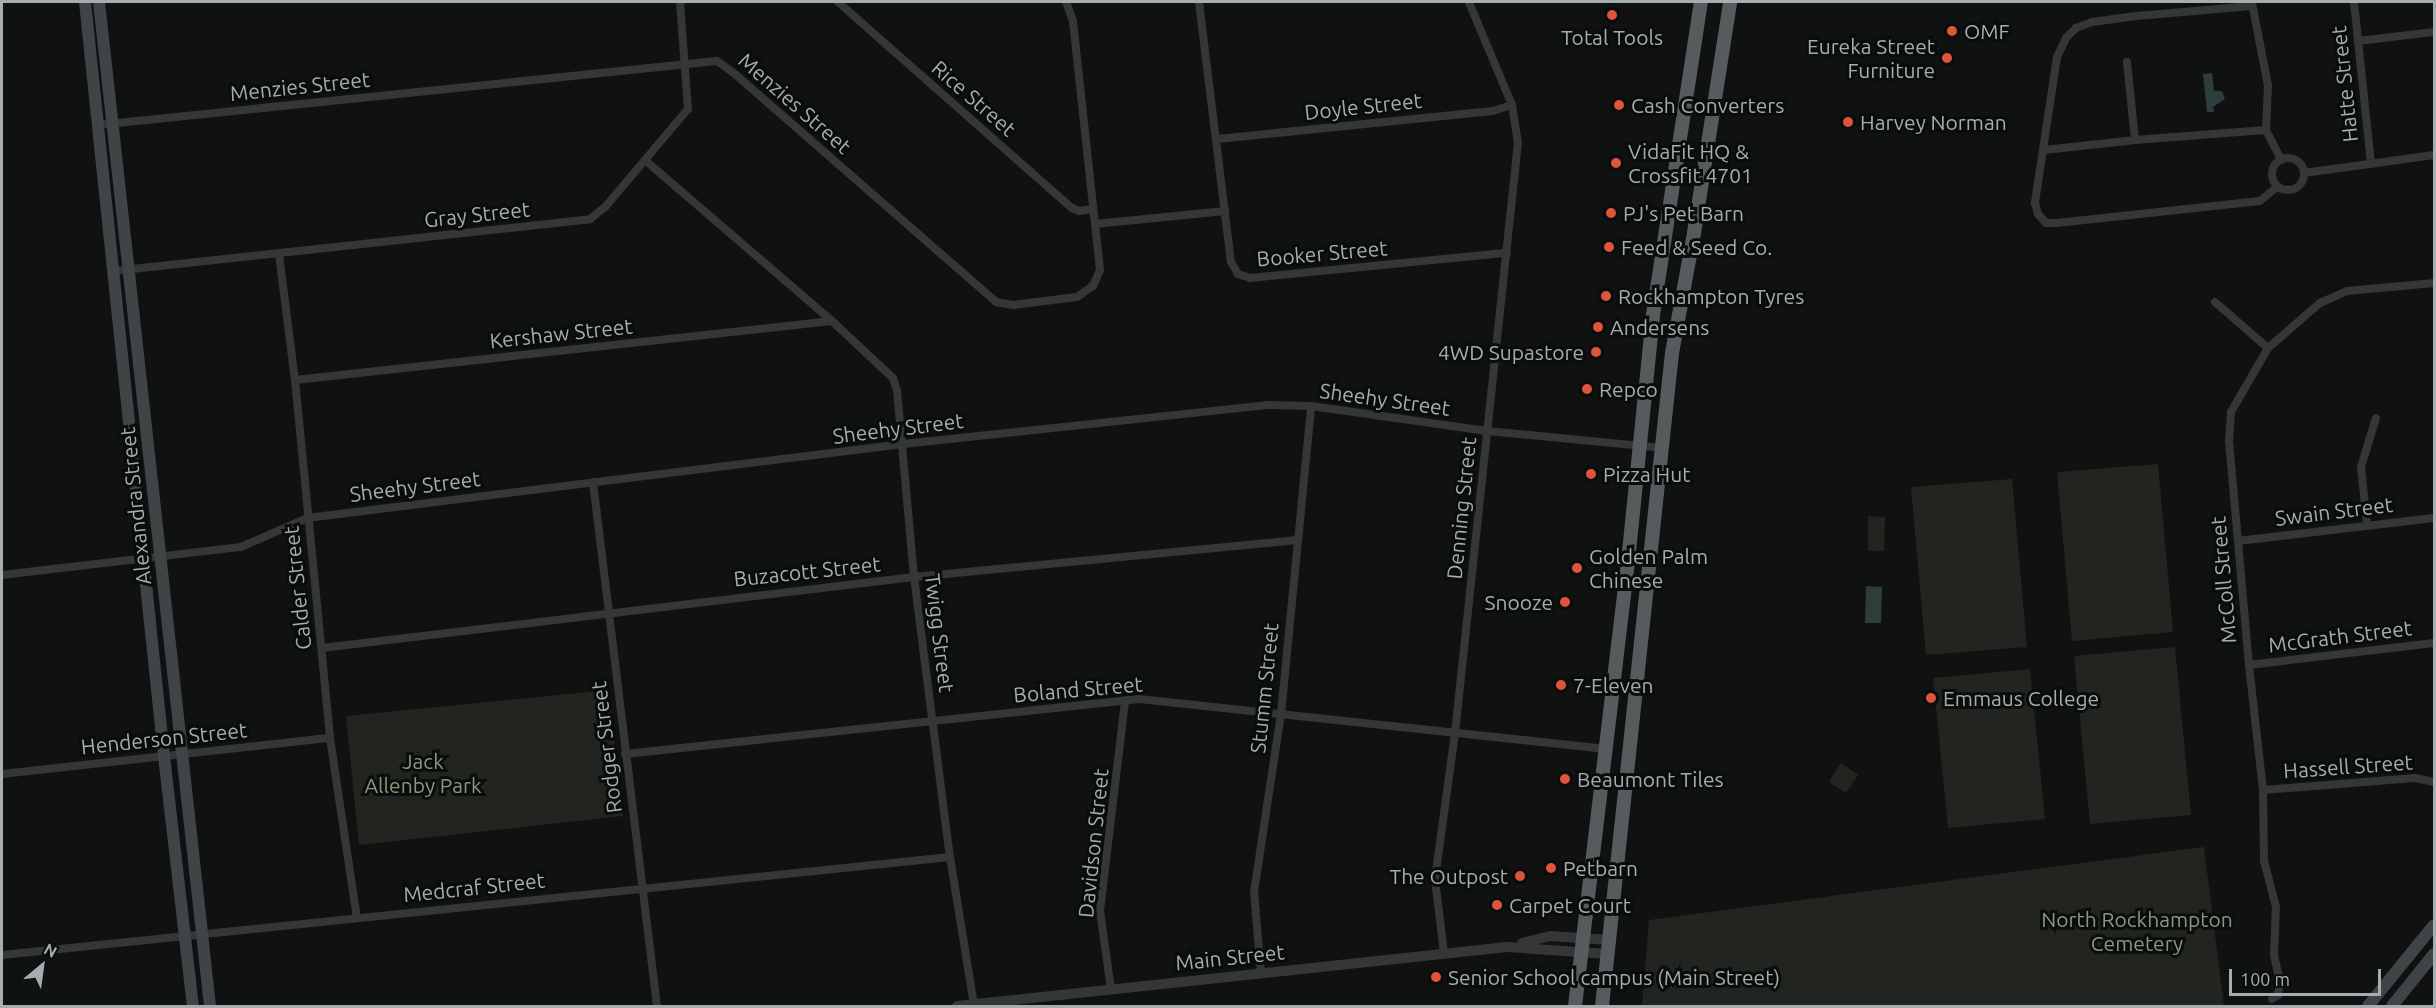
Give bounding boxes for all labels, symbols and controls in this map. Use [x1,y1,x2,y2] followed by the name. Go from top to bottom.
[1605,8,1619,22] marker: Total Tools
[1964,18,2010,44] place label: OMF
[1561,24,1663,50] place label: Total Tools
[1945,24,1959,38] marker: OMF
[2325,25,2363,143] street label: Hatte Street
[1807,33,1935,83] place label: Eureka Street Furniture
[734,47,856,159] street label: Menzies Street
[1940,51,1954,65] marker: Eureka Street Furniture
[927,55,1021,141] street label: Rice Street
[229,66,371,106] street label: Menzies Street
[1303,87,1423,125] street label: Doyle Street
[1631,92,1784,118] place label: Cash Converters
[1612,98,1626,112] marker: Cash Converters
[1860,109,2007,135] place label: Harvey Norman
[1841,115,1855,129] marker: Harvey Norman
[1628,138,1753,188] place label: VidaFit HQ & Crossfit 4701
[1609,156,1623,170] marker: VidaFit HQ & Crossfit 4701
[423,196,531,232] street label: Gray Street
[1623,200,1744,226] place label: PJ's Pet Barn
[1604,206,1618,220] marker: PJ's Pet Barn
[1621,234,1772,260] place label: Feed & Seed Co.
[1256,235,1388,271] street label: Booker Street
[1602,240,1616,254] marker: Feed & Seed Co.
[1618,283,1804,309] place label: Rockhampton Tyres
[1599,289,1613,303] marker: Rockhampton Tyres
[488,313,634,353] street label: Kershaw Street
[1610,314,1709,340] place label: Andersens
[1591,320,1605,334] marker: Andersens
[1438,339,1584,365] place label: 4WD Supastore
[1589,345,1603,359] marker: 4WD Supastore
[1599,376,1658,402] place label: Repco
[1318,377,1452,421] street label: Sheehy Street
[1580,382,1594,396] marker: Repco
[831,407,965,449] street label: Sheehy Street
[114,426,156,586] street label: Alexandra Street
[1441,436,1481,580] street label: Denning Street
[1603,461,1690,487] place label: Pizza Hut
[348,465,482,507] street label: Sheehy Street
[1584,467,1598,481] marker: Pizza Hut
[2274,491,2394,531] street label: Swain Street
[2205,515,2241,645] street label: McColl Street
[278,525,316,651] street label: Calder Street
[1589,543,1708,593] place label: Golden Palm Chinese
[732,551,882,591] street label: Buzacott Street
[1570,561,1584,575] marker: Golden Palm Chinese
[920,572,960,694] street label: Twigg Street
[1485,589,1553,615] place label: Snooze
[1558,595,1572,609] marker: Snooze
[2267,615,2413,657] street label: McGrath Street
[1245,622,1283,754] street label: Stumm Street
[1012,671,1144,707] street label: Boland Street
[1573,672,1654,698] place label: 7-Eleven
[1554,678,1568,692] marker: 7-Eleven
[585,680,627,814] street label: Rodger Street
[1943,685,2099,711] place label: Emmaus College
[1924,691,1938,705] marker: Emmaus College
[80,717,248,759] street label: Henderson Street
[364,748,482,798] park label: Jack Allenby Park
[2282,749,2414,783] street label: Hassell Street
[1577,766,1724,792] place label: Beaumont Tiles
[1073,767,1113,919] street label: Davidson Street
[1558,772,1572,786] marker: Beaumont Tiles
[1563,855,1638,881] place label: Petbarn
[1544,861,1558,875] marker: Petbarn
[1389,863,1508,889] place label: The Outpost
[402,867,546,907] street label: Medcraf Street
[1513,869,1527,883] marker: The Outpost
[1509,892,1631,918] place label: Carpet Court
[1490,898,1504,912] marker: Carpet Court
[2041,906,2233,956] park label: North Rockhampton Cemetery
[12,936,72,996] north arrow
[41,939,60,961] text: N
[1174,939,1286,975] street label: Main Street
[2232,957,2384,995] scale bar
[1448,964,1780,990] place label: Senior School campus (Main Street)
[2240,969,2290,989] text: 100 m
[1429,970,1443,984] marker: Senior School campus (Main Street)

